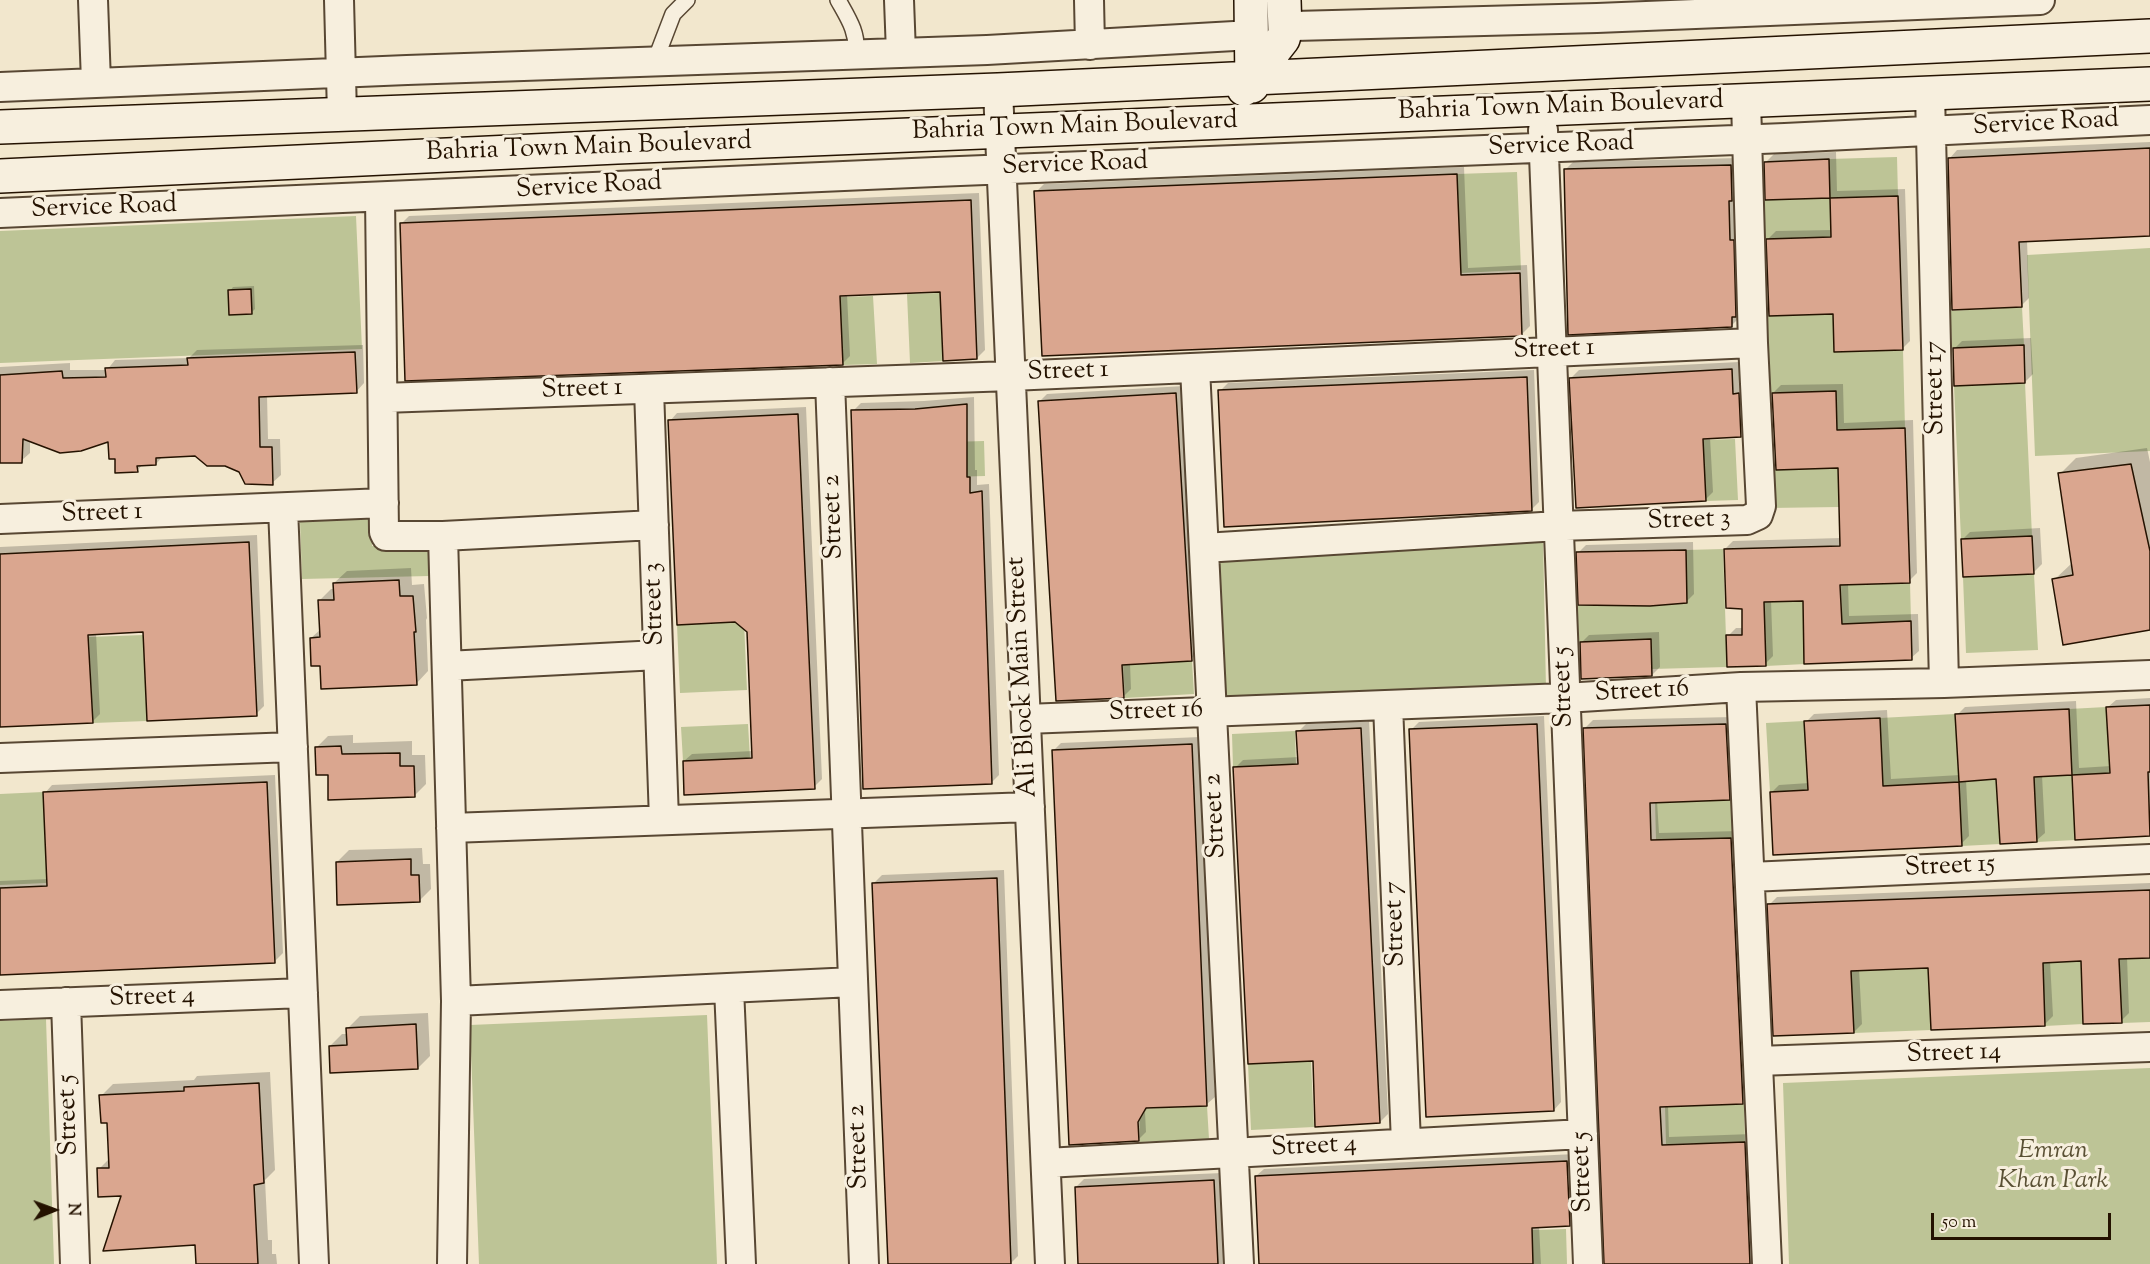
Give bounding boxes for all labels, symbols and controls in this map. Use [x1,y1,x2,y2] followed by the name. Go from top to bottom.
[1398,87,1724,129] street label: Bahria Town Main Boulevard
[1972,106,2120,144] street label: Service Road
[912,107,1238,149] street label: Bahria Town Main Boulevard
[426,128,752,170] street label: Bahria Town Main Boulevard
[1487,129,1635,165] street label: Service Road
[1001,148,1149,184] street label: Service Road
[515,169,663,207] street label: Service Road
[30,191,178,227] street label: Service Road
[1513,334,1595,368] street label: Street 1
[1921,340,1953,436] street label: Street 17
[1027,356,1109,390] street label: Street 1
[541,374,623,408] street label: Street 1
[818,474,852,560] street label: Street 2
[61,498,143,532] street label: Street 1
[1647,505,1731,539] street label: Street 3
[1002,556,1046,798] street label: Ali Block Main Street
[639,562,673,646] street label: Street 3
[1548,646,1582,728] street label: Street 5
[1594,675,1690,711] street label: Street 16
[1108,696,1204,730] street label: Street 16
[1199,773,1235,859] street label: Street 2
[1904,850,1996,886] street label: Street 15
[1380,881,1414,967] street label: Street 7
[109,982,195,1016] street label: Street 4
[1906,1038,2002,1072] street label: Street 14
[53,1074,87,1156] street label: Street 5
[843,1104,877,1190] street label: Street 2
[1270,1130,1358,1166] street label: Street 4
[1567,1131,1601,1213] street label: Street 5
[1998,1137,2108,1198] park label: Emran Khan Park
[24,1180,84,1240] north arrow
[1934,1201,2114,1239] scale bar
[61,1203,84,1216] text: N
[1942,1210,1976,1236] text: 50 m

